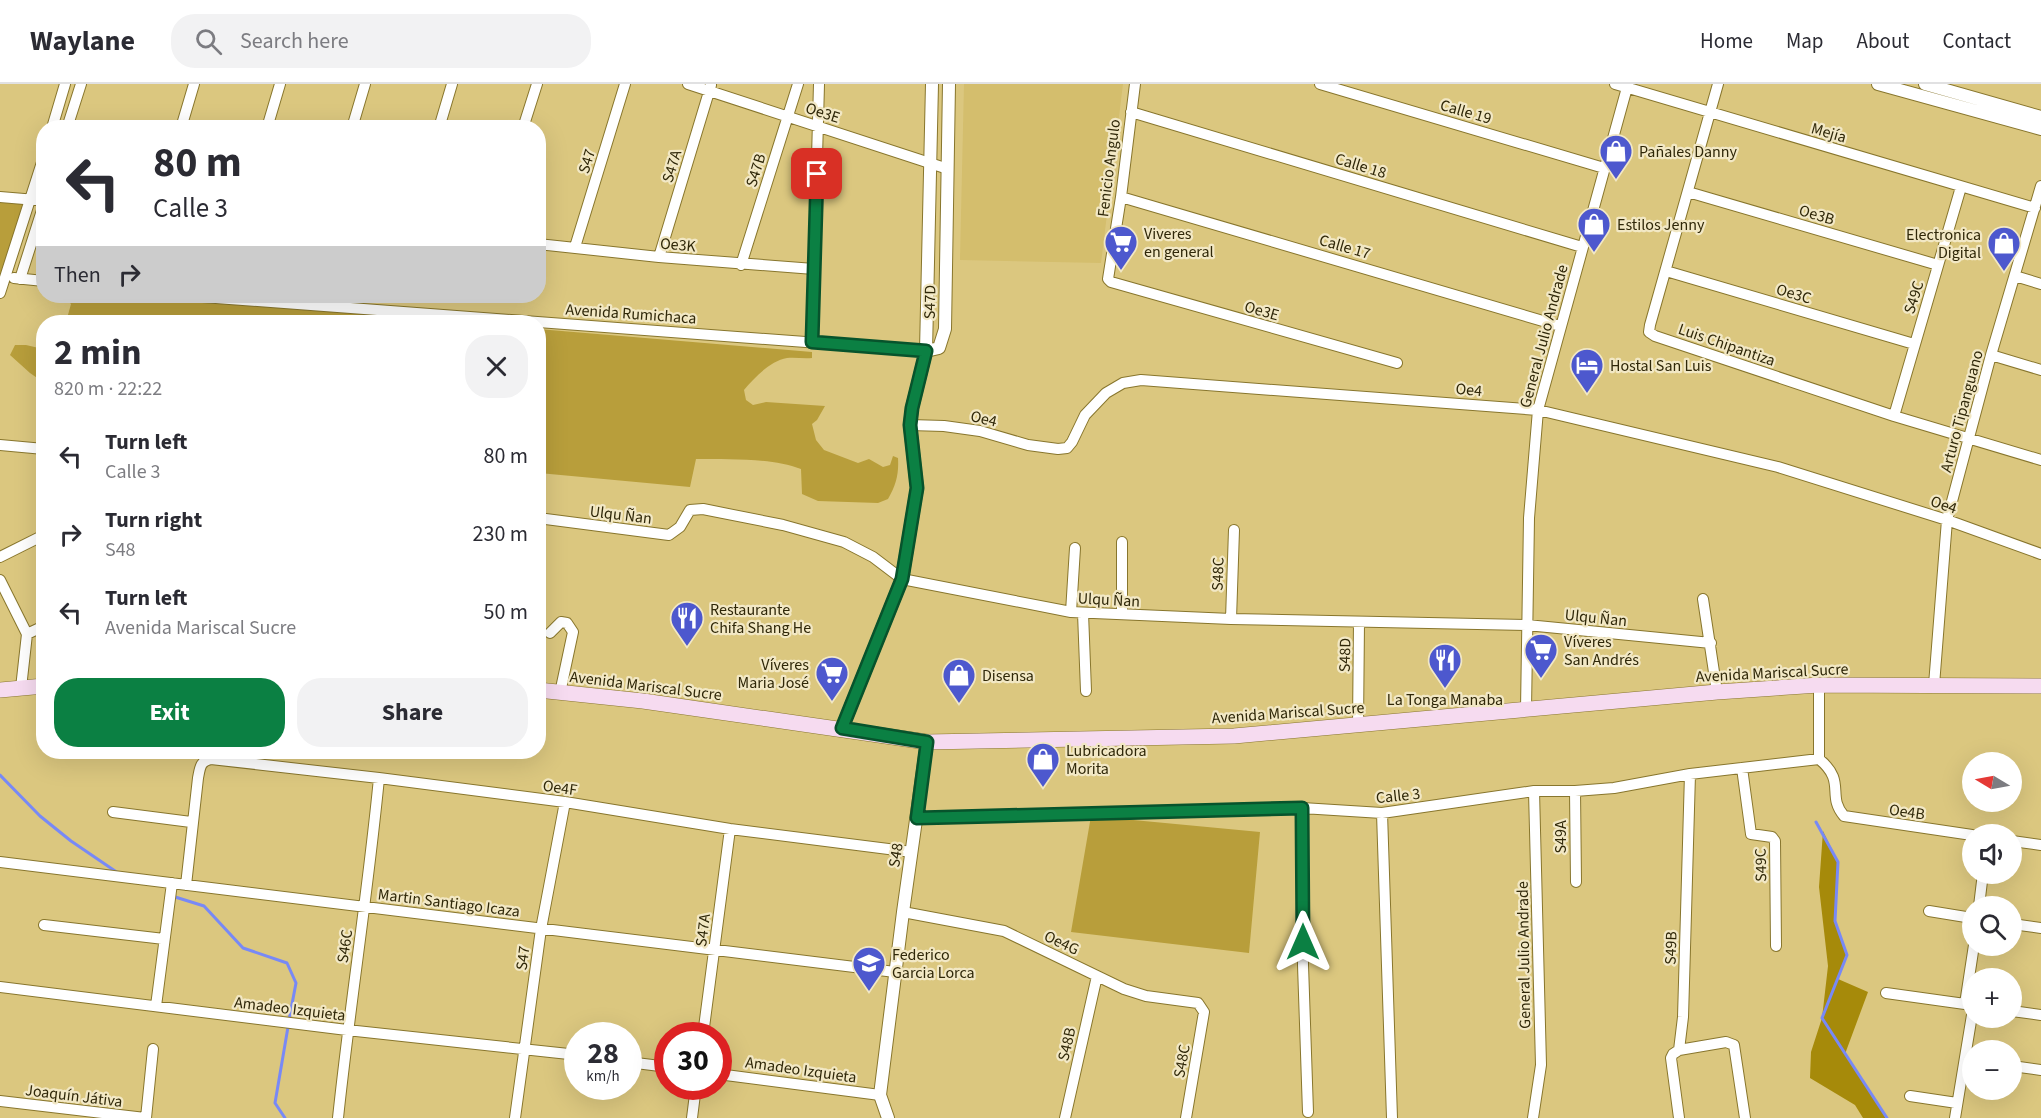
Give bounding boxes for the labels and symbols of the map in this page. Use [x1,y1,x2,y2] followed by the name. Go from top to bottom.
[1438,94,1494,130] street label: Calle 19
[803,97,843,129] street label: Oe3E
[1809,117,1849,148] street label: Mejía
[1092,118,1126,218] street label: Fenicio Angulo
[1598,133,1634,180] shop icon: Pañales Danny
[1639,141,1738,163] place label: Pañales Danny
[573,146,601,176] street label: S47
[657,147,687,185] street label: S47A
[791,148,842,199] pin
[1332,148,1389,184] street label: Calle 18
[740,151,771,190] street label: S47B
[1796,199,1837,230] street label: Oe3B
[1576,206,1612,253] shop icon: Estilos Jenny
[1617,214,1705,236] place label: Estilos Jenny
[1144,223,1214,263] place label: Viveres en general
[1103,224,1139,271] supermarket icon: Viveres en general
[1906,224,1981,264] place label: Electronica Digital
[1986,225,2022,272] shop icon: Electronica Digital
[1317,229,1373,265] street label: Calle 17
[659,232,697,258] street label: Oe3K
[1514,262,1574,410] street label: General Julio Andrade
[1774,278,1814,309] street label: Oe3C
[1899,278,1929,317] street label: S49C
[919,285,941,319] street label: S47D
[1242,296,1282,326] street label: Oe3E
[565,298,697,330] street label: Avenida Rumichaca
[1675,318,1778,372] street label: Luis Chipantiza
[1569,347,1605,394] hotel icon: Hostal San Luis
[1935,348,1989,475] street label: Arturo Tipanguano
[1610,355,1712,377] place label: Hostal San Luis
[1455,378,1483,402] street label: Oe4
[968,405,999,433] street label: Oe4
[1928,490,1960,520] street label: Oe4
[589,500,653,530] street label: Ulqu Ñan
[1206,557,1230,591] street label: S48C
[1077,587,1141,613] street label: Ulqu Ñan
[710,599,811,639] place label: Restaurante Chifa Shang He
[669,600,705,647] restaurant icon: Restaurante Chifa Shang He
[1564,604,1628,632] street label: Ulqu Ñan
[1564,631,1639,671] place label: Víveres San Andrés
[1523,632,1559,679] supermarket icon: Víveres San Andrés
[1334,638,1356,672] street label: S48D
[1427,642,1463,689] restaurant icon: La Tonga Manaba
[738,654,809,694] place label: Víveres Maria José
[814,655,850,702] supermarket icon: Víveres Maria José
[941,657,977,704] shop icon: Disensa
[1695,658,1849,688] street label: Avenida Mariscal Sucre
[982,665,1034,687] place label: Disensa
[569,666,723,706] street label: Avenida Mariscal Sucre
[1387,689,1503,711] place label: La Tonga Manaba
[1211,697,1365,729] street label: Avenida Mariscal Sucre
[1066,740,1147,780] place label: Lubricadora Morita
[1025,741,1061,788] shop icon: Lubricadora Morita
[1962,752,2022,812] north arrow
[541,775,579,801] street label: Oe4F
[1375,783,1421,809] street label: Calle 3
[1888,799,1926,825] street label: Oe4B
[1550,820,1572,854] street label: S49A
[883,841,909,869] street label: S48
[1750,848,1772,882] street label: S49C
[1512,881,1536,1029] street label: General Julio Andrade
[377,883,521,923] street label: Martin Santiago Icaza
[1271,910,1335,974] position arrow
[690,912,716,948] street label: S47A
[1040,925,1083,961] street label: Oe4G
[332,928,358,964] street label: S46C
[1659,931,1683,965] street label: S49B
[892,944,975,984] place label: Federico Garcia Lorca
[511,945,535,972] street label: S47
[851,945,887,992] school or university icon: Federico Garcia Lorca
[233,991,347,1027] street label: Amadeo Izquieta
[654,1022,732,1100] speed limit sign: 30
[1052,1025,1082,1063] street label: S48B
[1168,1043,1196,1080] street label: S48C
[744,1051,858,1089] street label: Amadeo Izquieta
[24,1079,124,1113] street label: Joaquín Játiva

